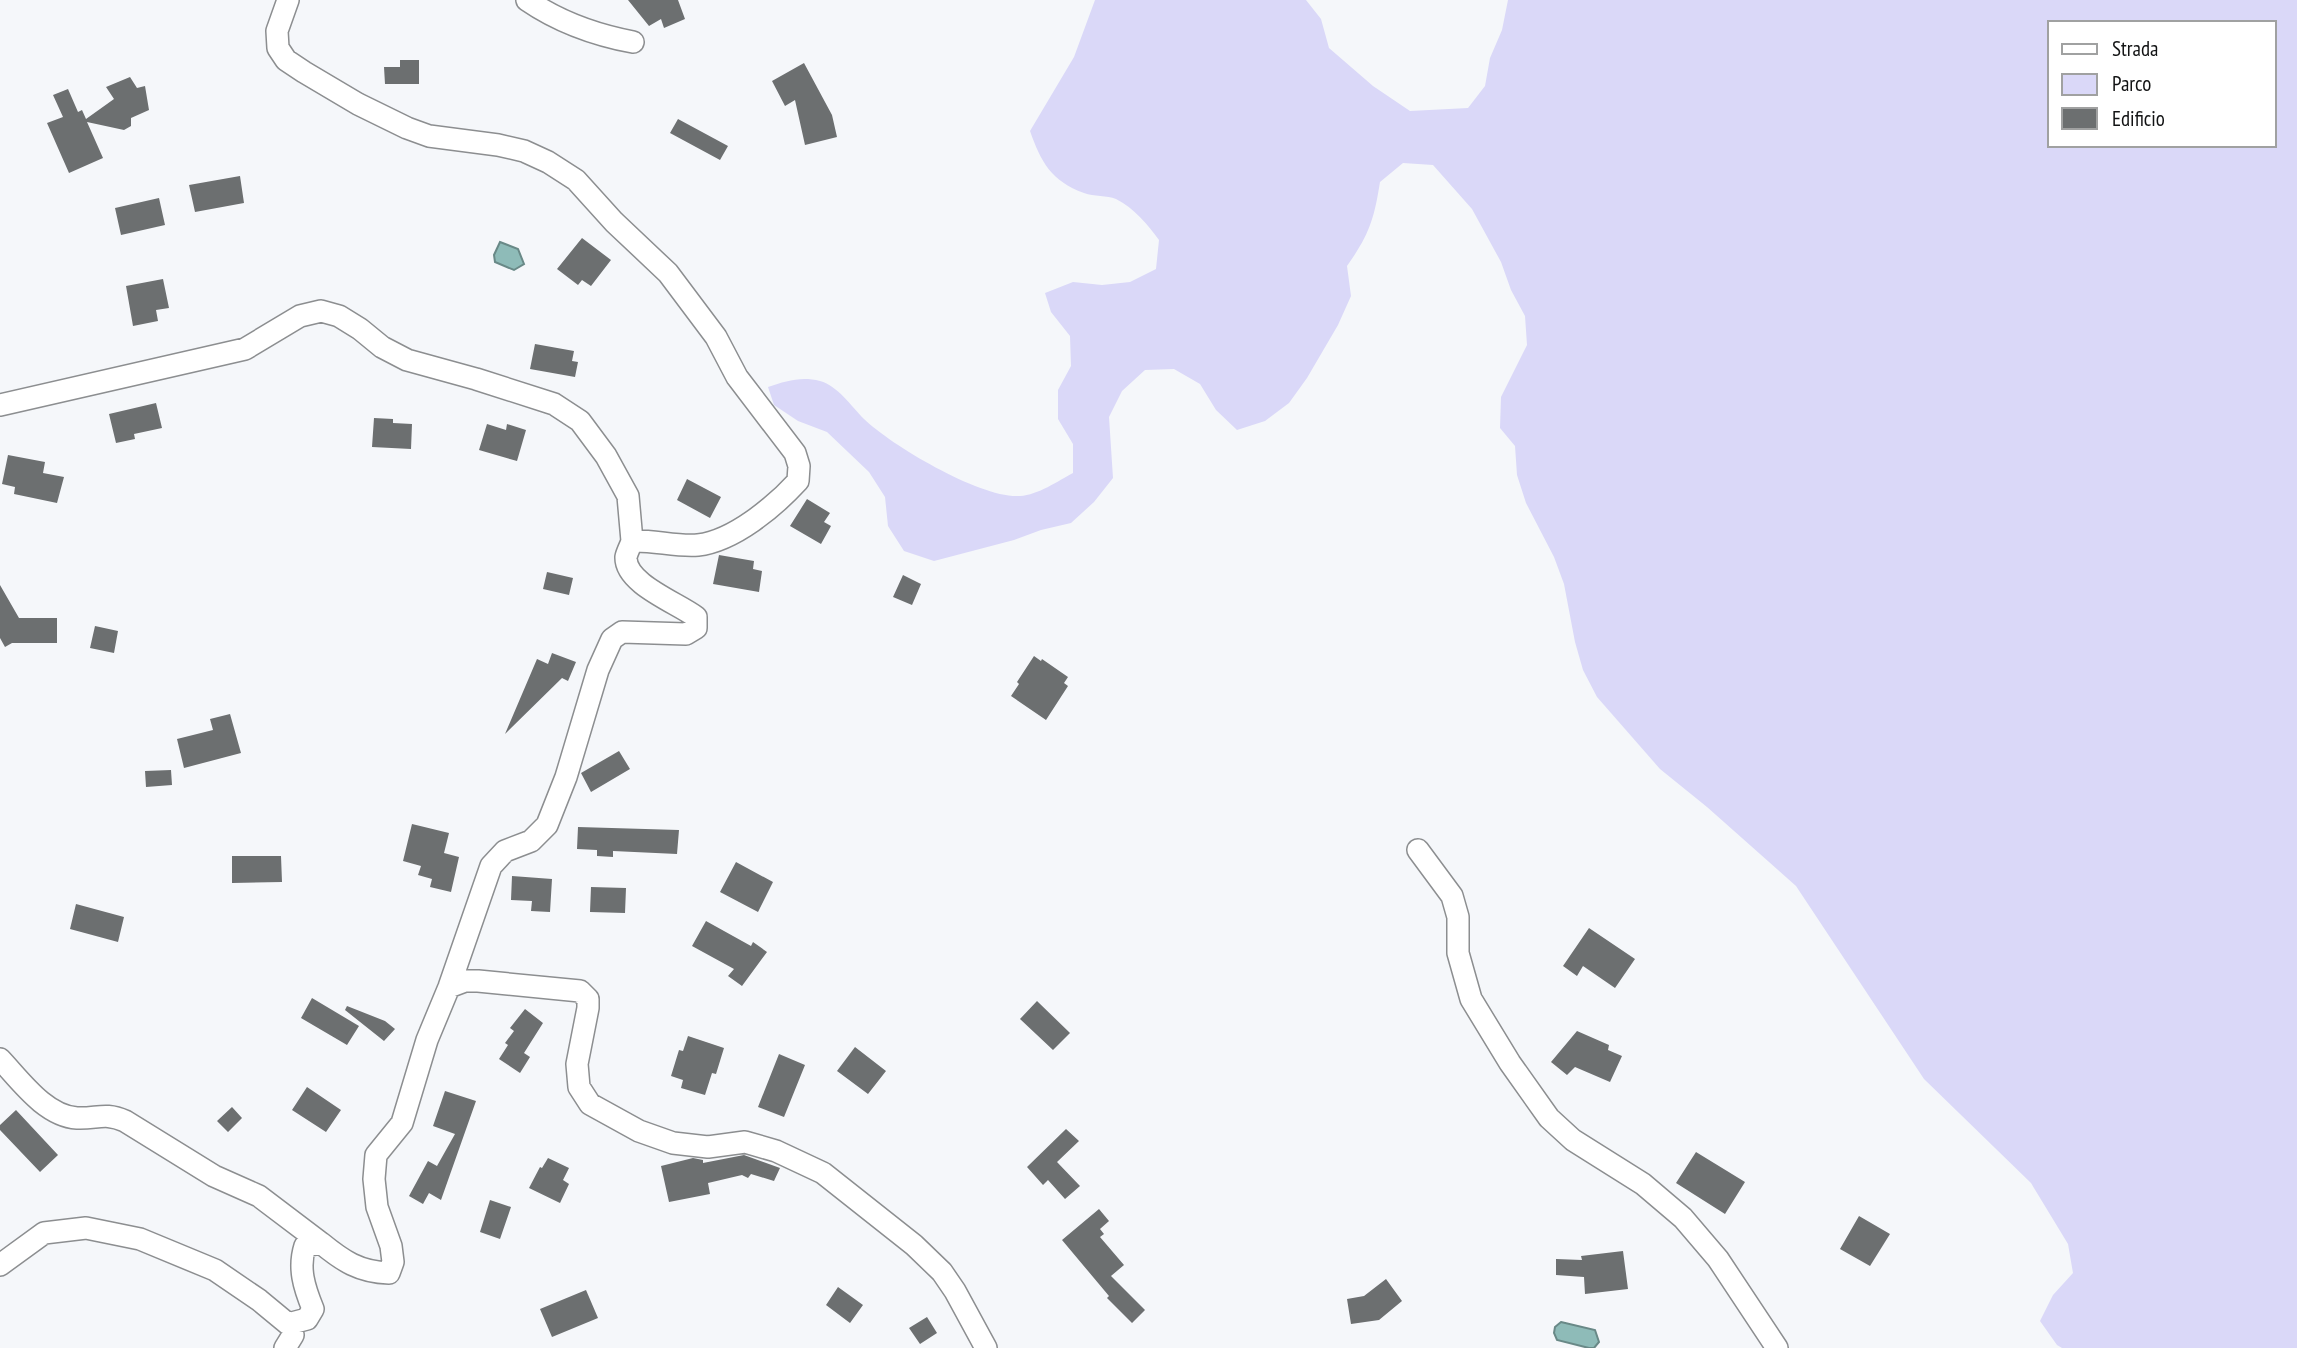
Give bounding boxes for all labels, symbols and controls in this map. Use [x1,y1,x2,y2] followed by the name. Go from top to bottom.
[2048,21,2276,147] legend
[2112,35,2158,62] text: Strada
[2112,70,2151,97] text: Parco
[2112,105,2165,132] text: Edificio

